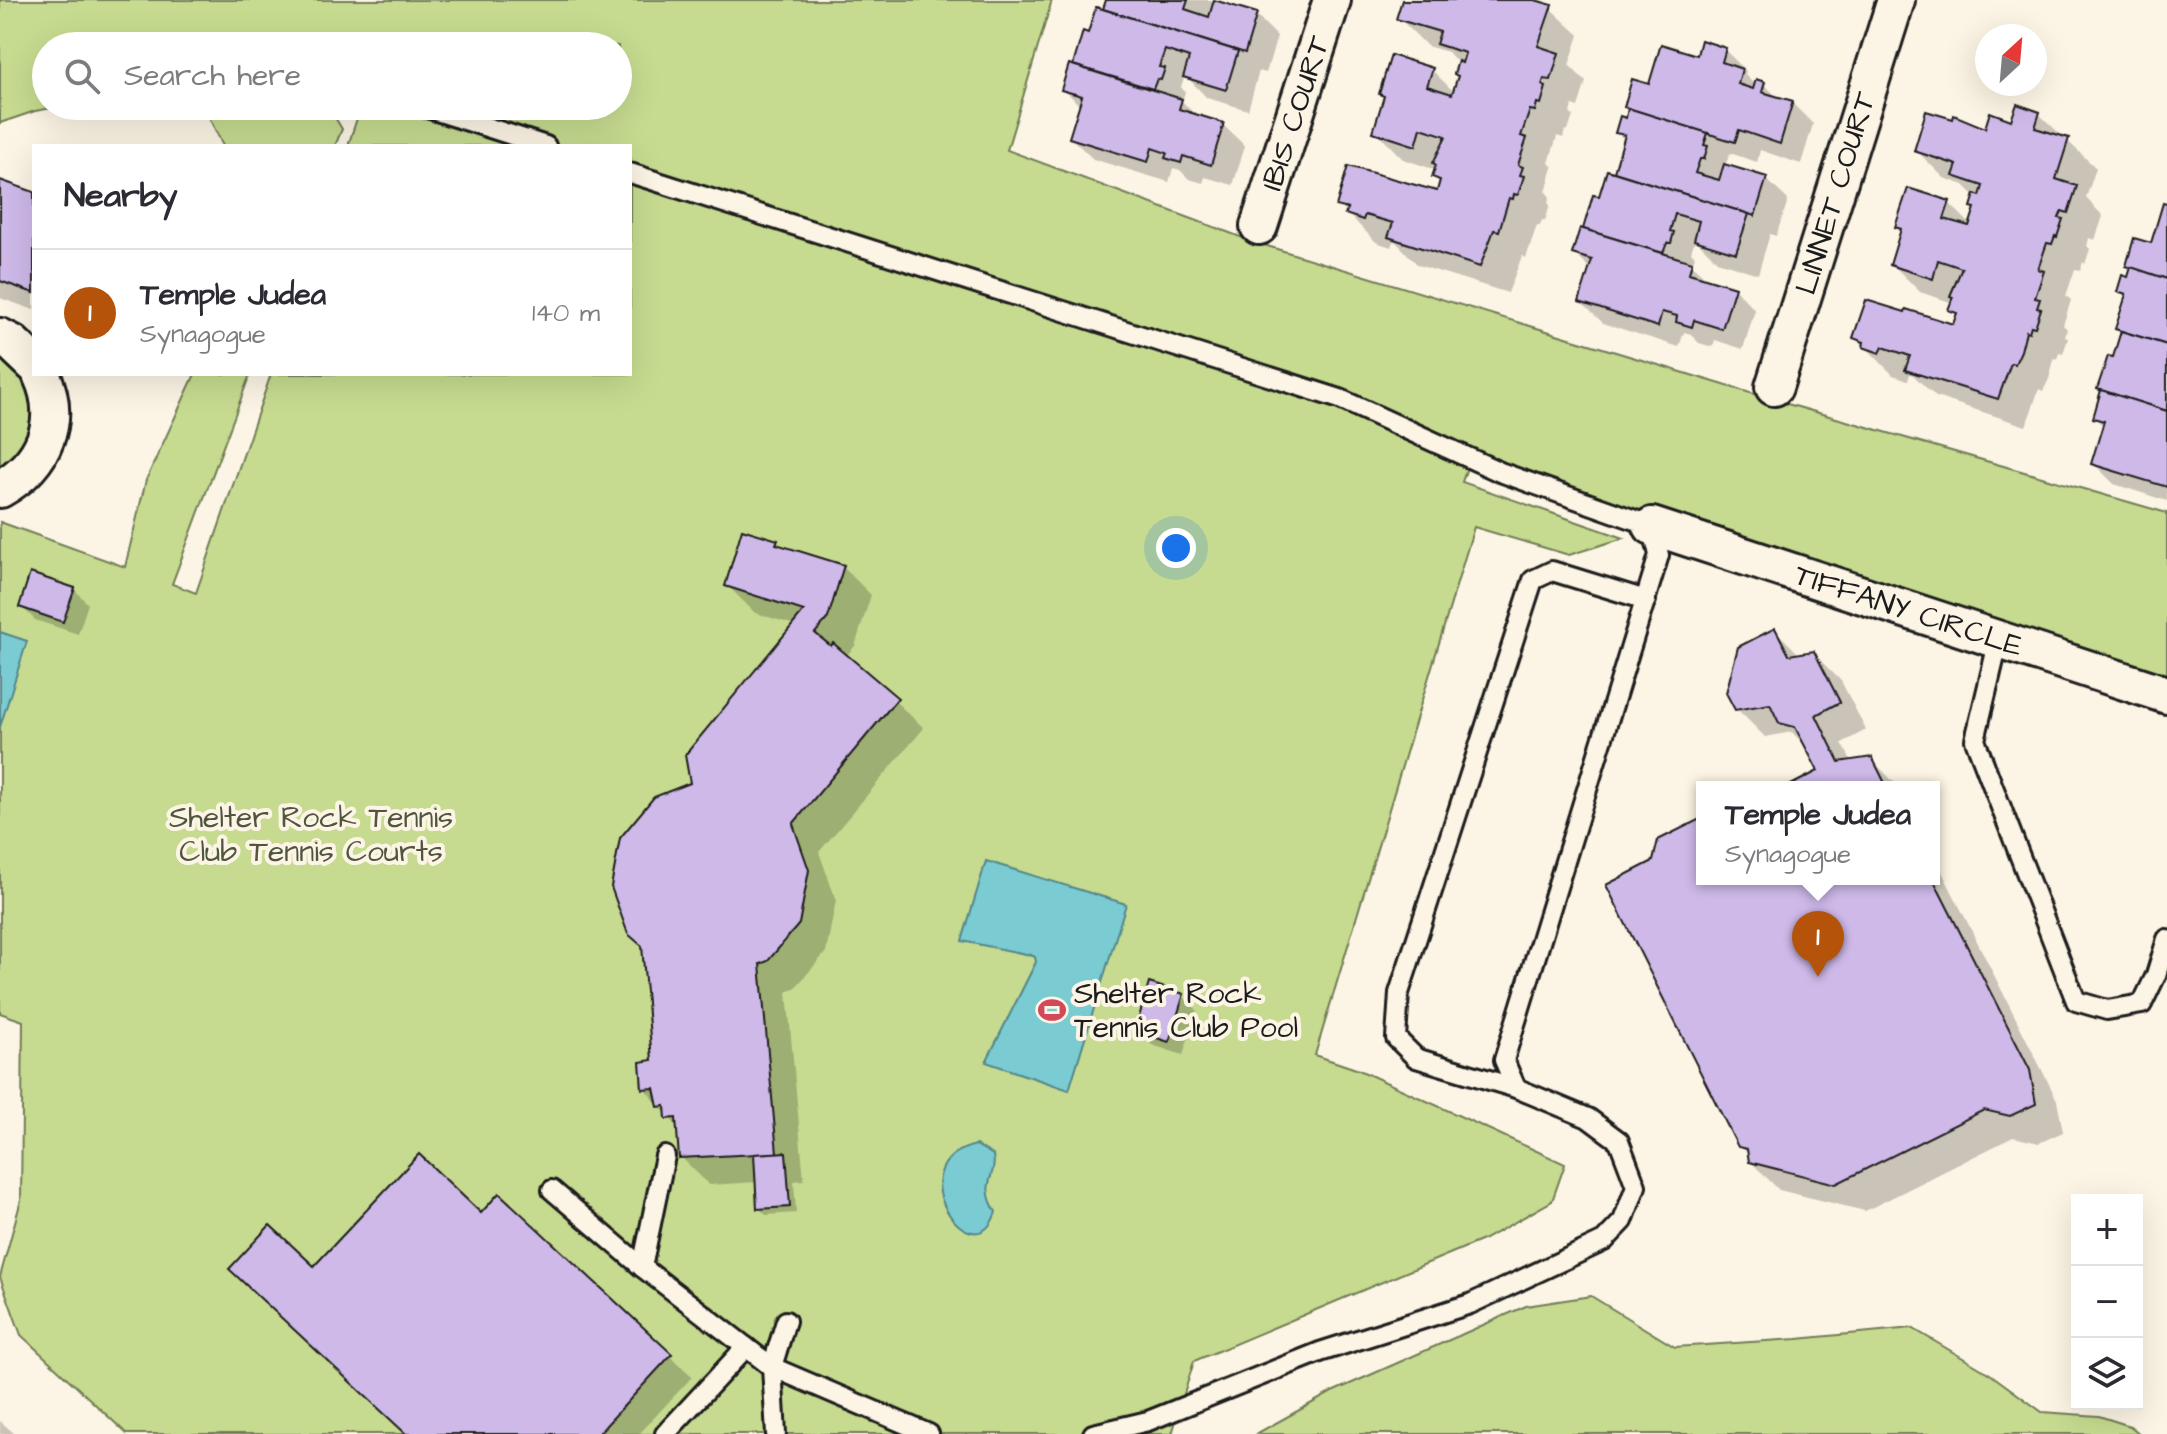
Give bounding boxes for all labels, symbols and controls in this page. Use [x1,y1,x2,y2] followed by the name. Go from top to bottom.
[1975,24,2047,96] north arrow
[1251,30,1341,196] street label: IBIS COURT
[32,32,632,120] search box
[60,54,104,98] icon: search
[124,55,301,97] text: Search here
[1785,87,1887,300] street label: LINNET COURT
[64,172,178,220] text: Nearby
[140,274,326,316] text: Temple Judea
[88,295,92,331] text: 1
[532,295,600,331] text: 140 m
[140,316,266,352] text: Synagogue
[1156,528,1196,568] your location
[1789,554,2028,668] street label: TIFFANY CIRCLE
[1696,781,1940,885] popup
[1725,794,1911,836] text: Temple Judea
[169,797,453,873] park label: Shelter Rock Tennis Club Tennis Courts
[1725,836,1851,872] text: Synagogue
[1792,911,1844,977] pin: 1
[1074,973,1298,1049] place label: Shelter Rock Tennis Club Pool
[1037,995,1067,1025] sports icon: Shelter Rock Tennis Club Pool
[2071,1194,2143,1410] map controls
[2071,1194,2143,1266] button: +
[2071,1266,2143,1338] button: −
[2071,1338,2143,1410] button: layers

